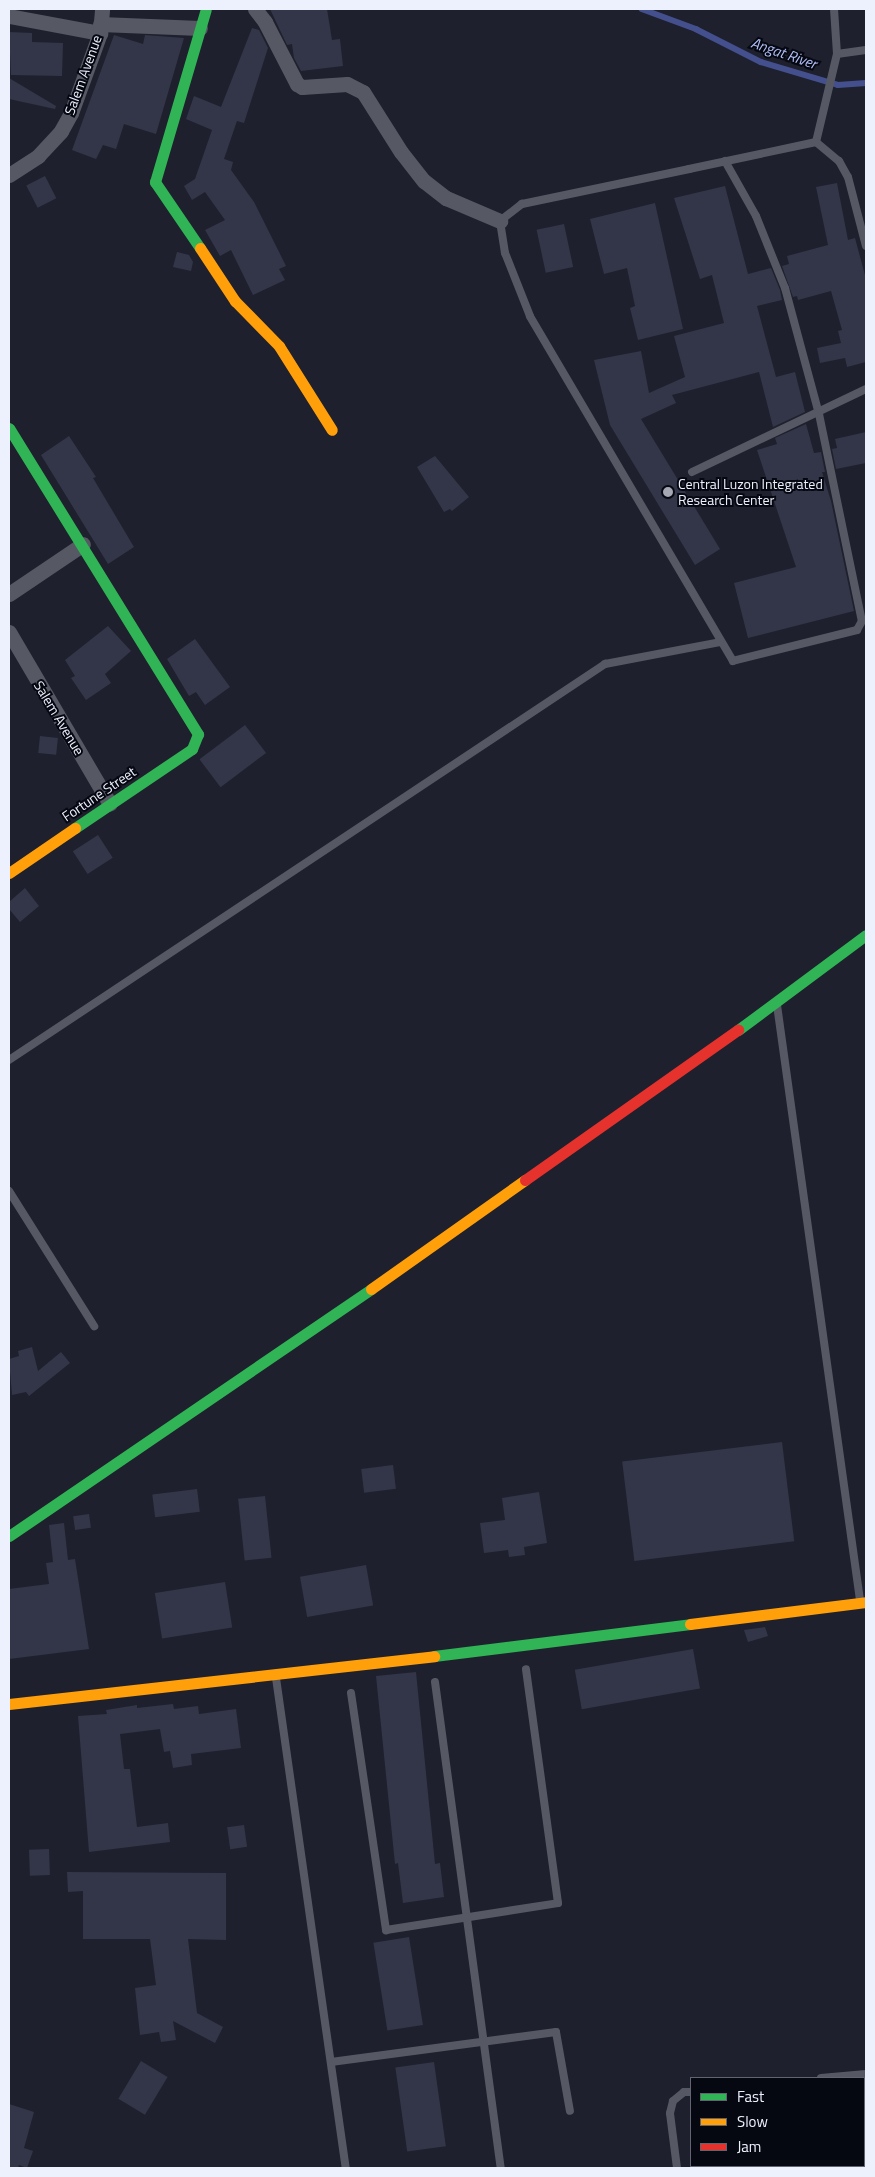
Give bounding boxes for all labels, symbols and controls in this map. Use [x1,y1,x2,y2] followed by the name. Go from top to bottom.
[61,33,105,117] street label: Salem Avenue
[749,33,819,73] water label: Angat River
[678,476,823,508] place label: Central Luzon Integrated Research Center
[662,486,674,498] marker: Central Luzon Integrated Research Center
[30,678,88,758] street label: Salem Avenue
[59,763,139,825] street label: Fortune Street
[690,2077,865,2167] legend
[737,2085,764,2108] text: Fast
[737,2110,768,2133] text: Slow
[737,2135,761,2158] text: Jam

